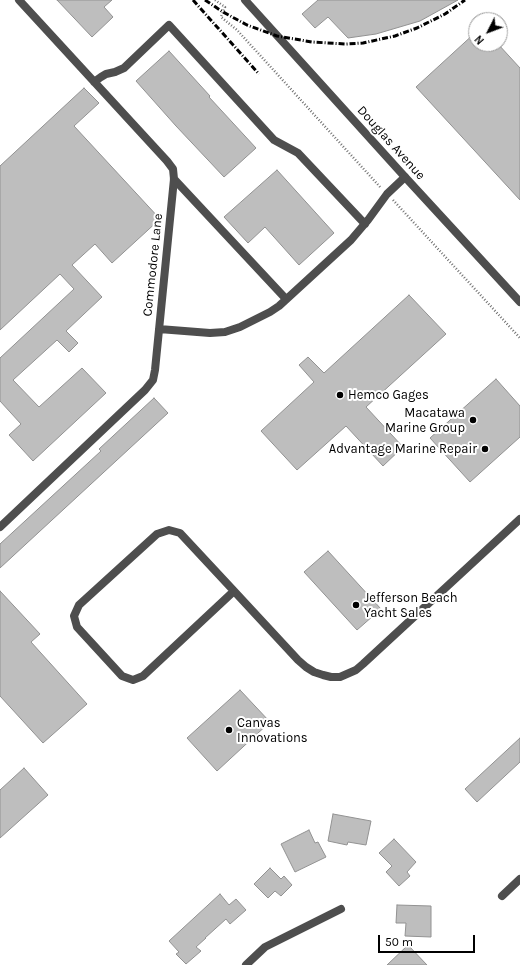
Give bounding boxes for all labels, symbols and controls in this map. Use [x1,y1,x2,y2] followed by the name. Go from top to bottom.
[468,12,508,52] north arrow
[472,32,487,47] text: N
[354,103,428,183] street label: Douglas Avenue
[140,213,166,317] street label: Commodore Lane
[348,387,429,403] place label: Hemco Gages
[335,390,345,400] marker: Hemco Gages
[385,405,465,436] place label: Macatawa Marine Group
[468,415,478,425] marker: Macatawa Marine Group
[329,441,477,457] place label: Advantage Marine Repair
[480,444,490,454] marker: Advantage Marine Repair
[364,590,458,621] place label: Jefferson Beach Yacht Sales
[351,600,361,610] marker: Jefferson Beach Yacht Sales
[237,715,308,746] place label: Canvas Innovations
[224,725,234,735] marker: Canvas Innovations
[380,927,477,953] scale bar
[385,935,413,949] text: 50 m

